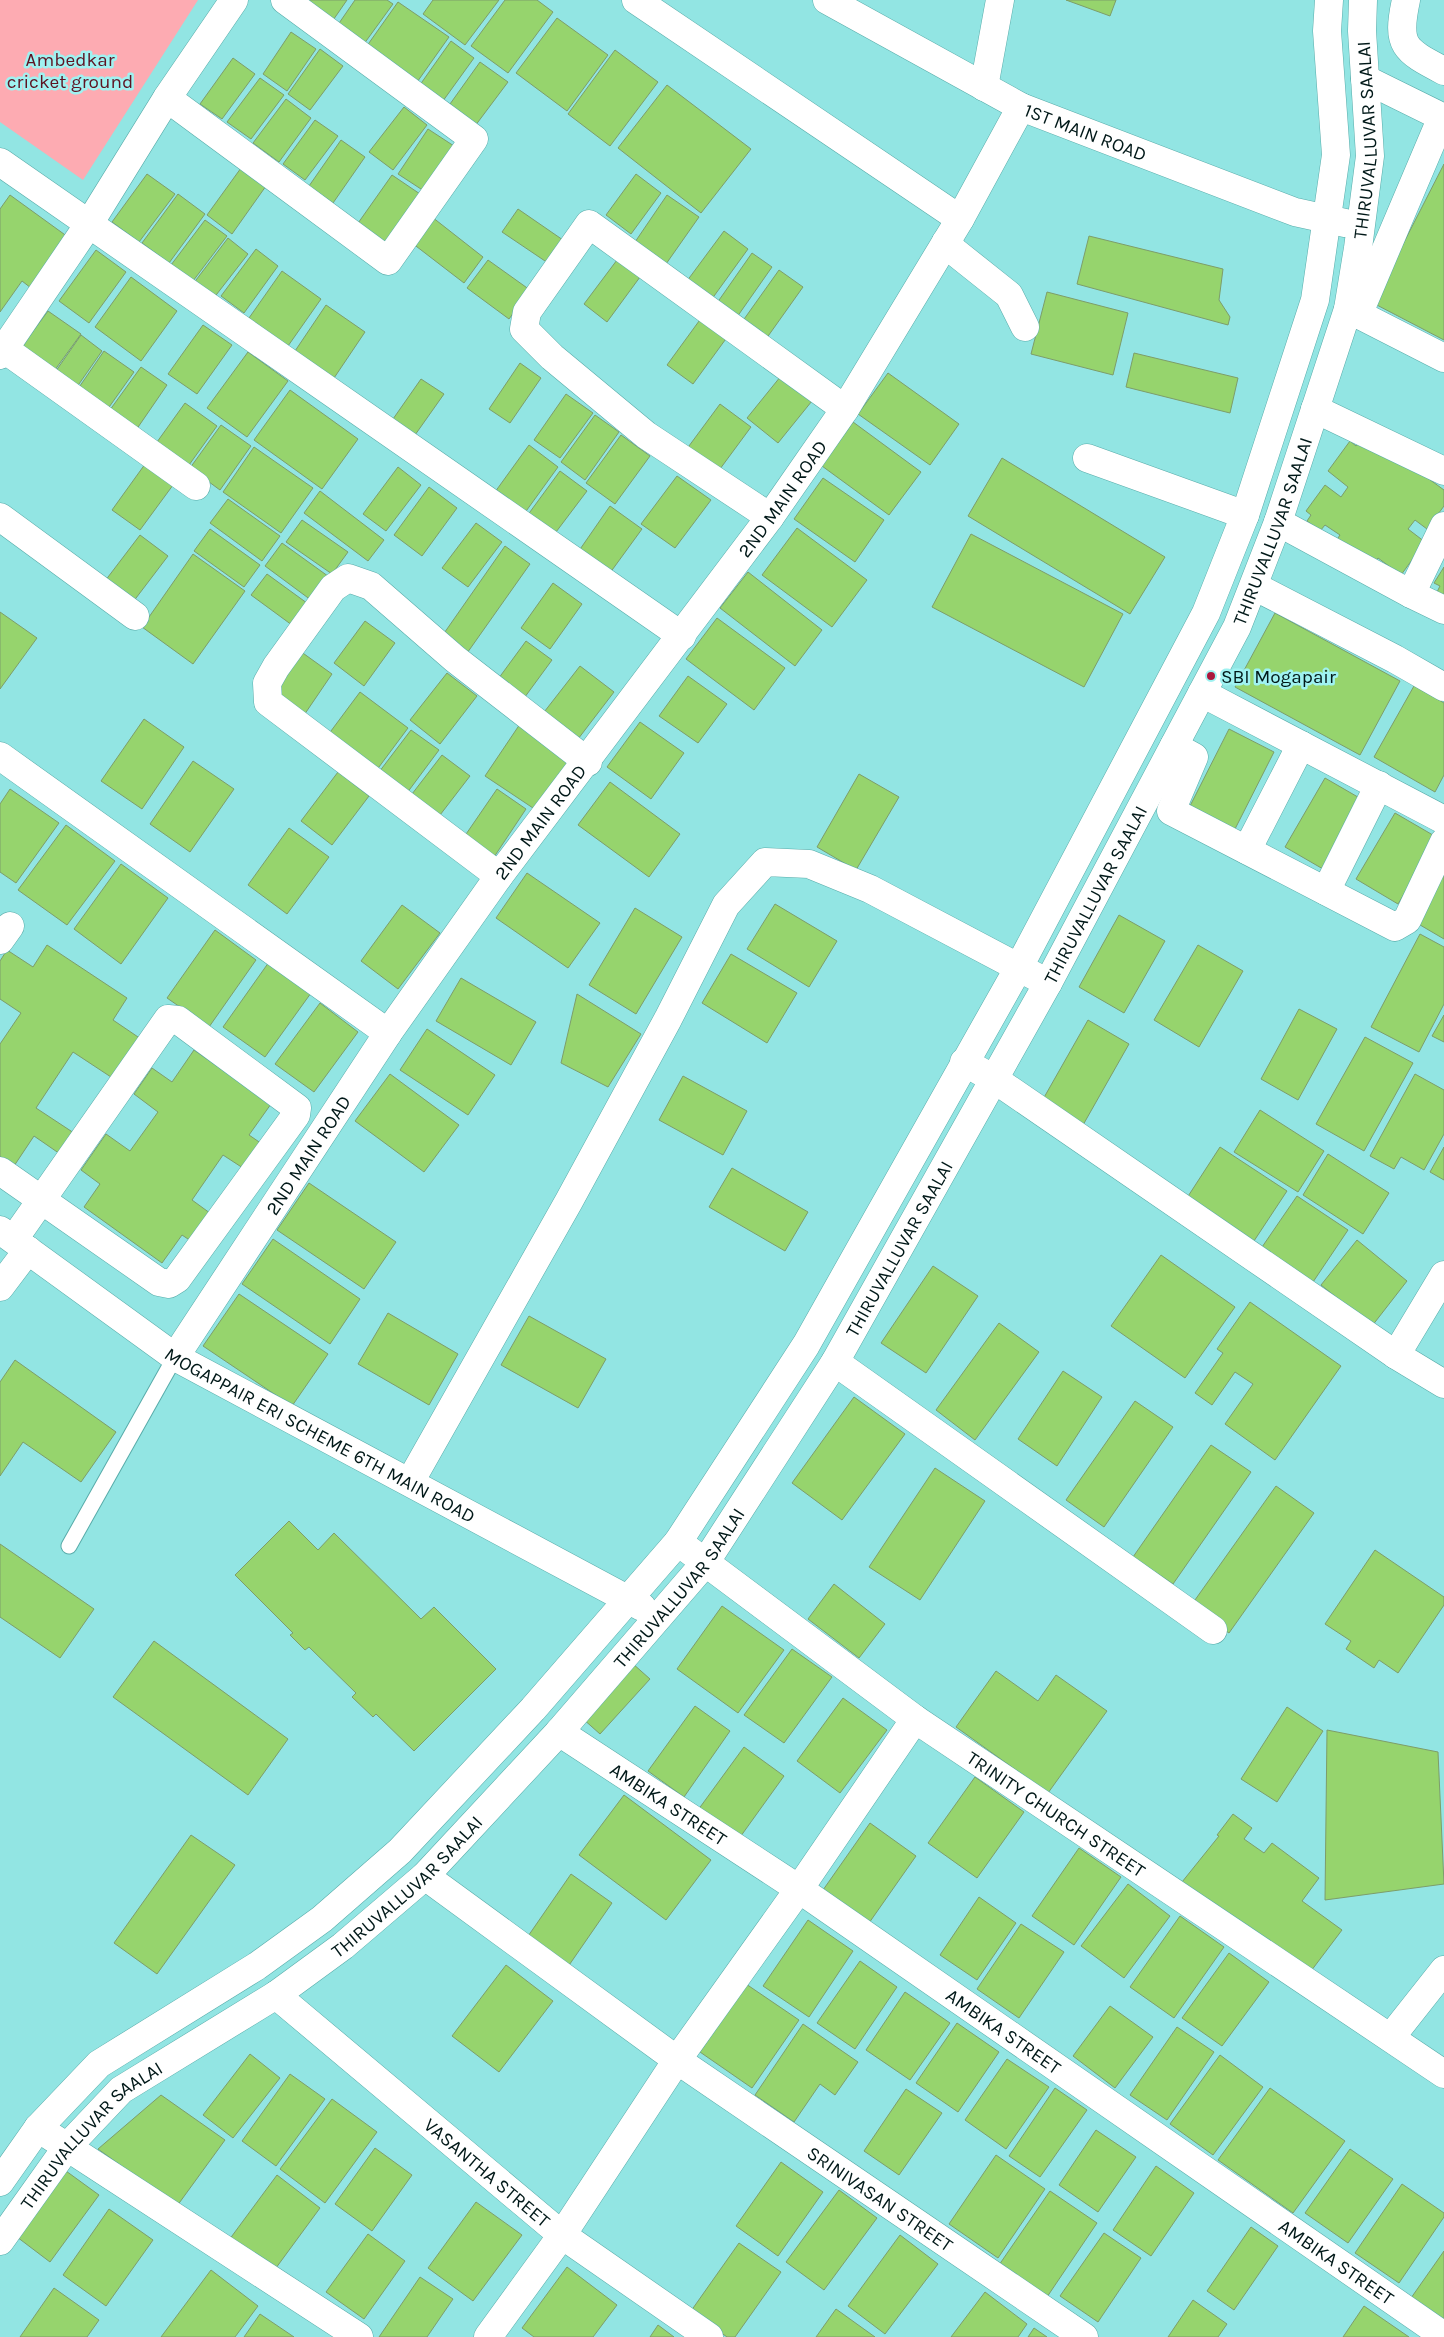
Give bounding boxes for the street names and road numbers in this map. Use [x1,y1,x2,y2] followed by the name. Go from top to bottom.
[1349,41,1382,240] street label: THIRUVALLUVAR SAALAI
[1021,99,1150,166] street label: 1ST MAIN ROAD
[1229,435,1317,629] street label: THIRUVALLUVAR SAALAI
[734,436,832,562] street label: 2ND MAIN ROAD
[490,761,591,884] street label: 2ND MAIN ROAD
[1040,802,1152,988] street label: THIRUVALLUVAR SAALAI
[262,1092,356,1219] street label: 2ND MAIN ROAD
[841,1157,958,1341] street label: THIRUVALLUVAR SAALAI
[160,1343,479,1528] street label: MOGAPPAIR ERI SCHEME 6TH MAIN ROAD
[609,1504,750,1673] street label: THIRUVALLUVAR SAALAI
[962,1747,1150,1883] street label: TRINITY CHURCH STREET
[606,1758,731,1851] street label: AMBIKA STREET
[327,1812,487,1963] street label: THIRUVALLUVAR SAALAI
[942,1984,1065,2079] street label: AMBIKA STREET
[16,2057,167,2214] street label: THIRUVALLUVAR SAALAI
[419,2114,555,2233] street label: VASANTHA STREET
[803,2142,957,2257] street label: SRINIVASAN STREET
[1275,2215,1398,2310] street label: AMBIKA STREET

